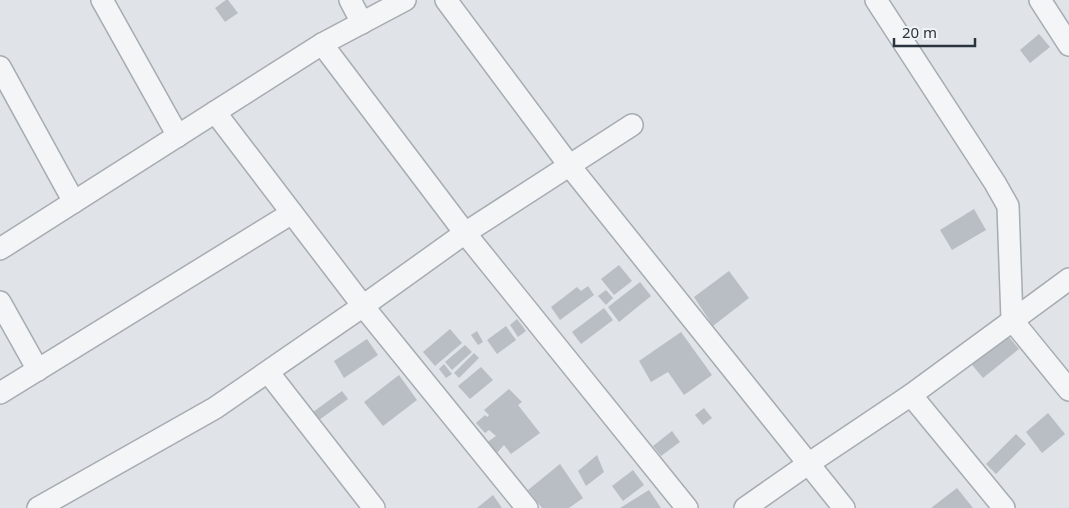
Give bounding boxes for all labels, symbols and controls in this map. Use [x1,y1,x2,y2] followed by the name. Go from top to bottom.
[894,15,975,47] scale bar
[902,22,937,42] text: 20 m

